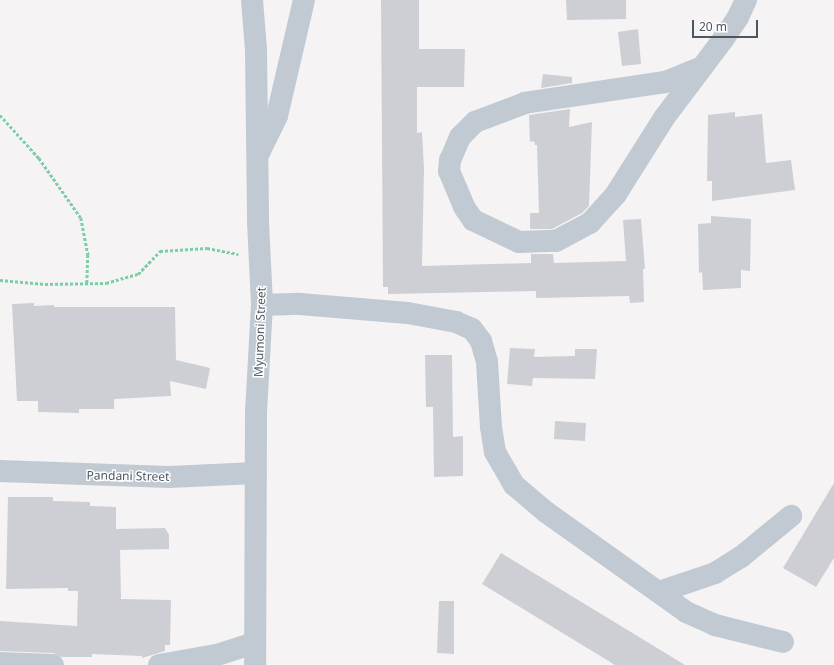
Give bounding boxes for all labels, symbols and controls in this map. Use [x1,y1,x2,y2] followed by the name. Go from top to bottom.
[694,12,760,38] scale bar
[699,18,727,35] text: 20 m
[251,287,269,377] street label: Myumoni Street
[87,468,169,484] street label: Pandani Street

